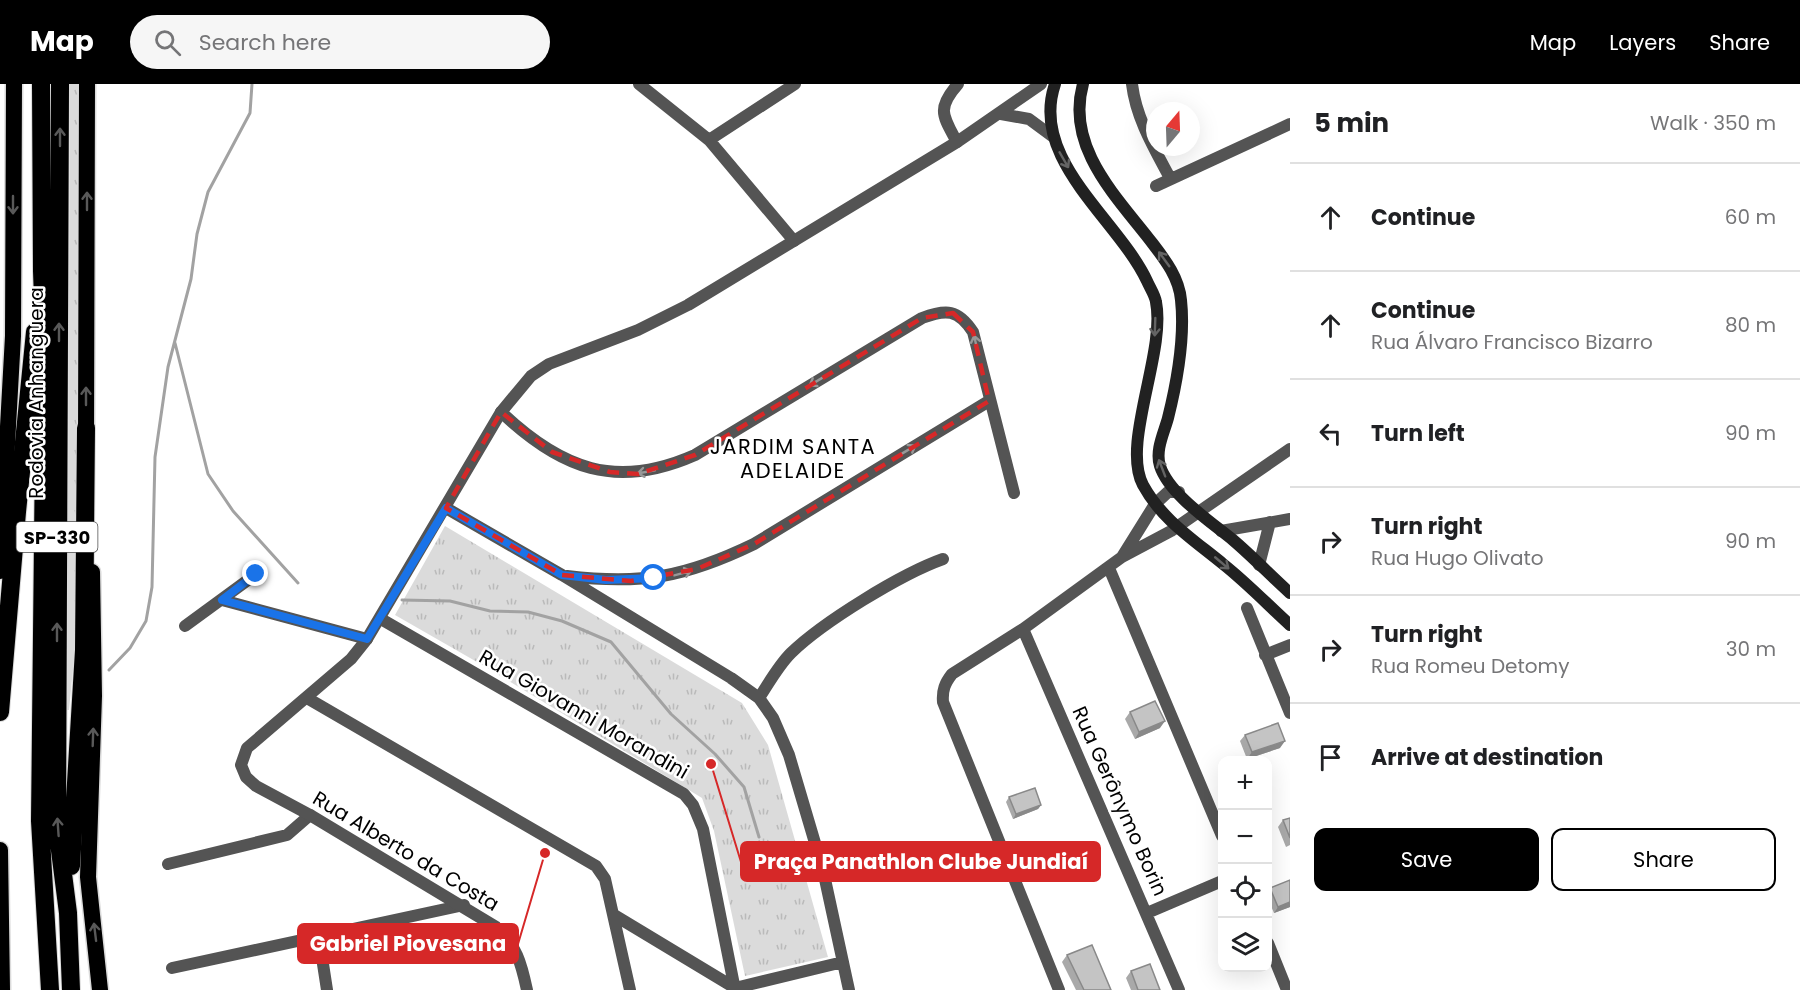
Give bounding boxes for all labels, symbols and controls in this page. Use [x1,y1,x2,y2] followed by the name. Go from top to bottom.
[130,15,550,69] search box
[30,22,94,61] text: Map
[151,26,184,59] icon: search
[199,27,331,58] text: Search here
[1530,28,1576,57] text: Map
[1609,28,1676,57] text: Layers
[1709,28,1770,57] text: Share
[1146,102,1200,156] north arrow
[1314,105,1389,141] text: 5 min
[1650,109,1776,137] text: Walk · 350 m
[54,128,66,148] one-way arrow
[1058,151,1070,168] one-way arrow
[81,191,93,211] one-way arrow
[8,195,19,215] one-way arrow
[1314,201,1347,234] icon: ahead
[1371,202,1475,233] text: Continue
[1725,203,1776,231] text: 60 m
[1158,252,1170,268] one-way arrow
[22,287,50,499] street label: Rodovia Anhanguera
[1371,295,1475,326] text: Continue
[1314,309,1347,342] icon: ahead
[1725,311,1776,339] text: 80 m
[1150,316,1161,336] one-way arrow
[53,323,65,343] one-way arrow
[1371,328,1653,356] text: Rua Álvaro Francisco Bizarro
[970,334,981,354] one-way arrow
[809,376,826,388] one-way arrow
[80,386,92,406] one-way arrow
[1314,417,1347,450] icon: left
[1371,418,1465,449] text: Turn left
[1725,419,1776,447] text: 90 m
[710,432,876,485] district label: JARDIM SANTA ADELAIDE
[899,444,916,456] one-way arrow
[1156,459,1167,478] one-way arrow
[637,467,656,478] one-way arrow
[1371,511,1482,542] text: Turn right
[16,522,98,552] road number: SP-330
[1314,525,1347,558] icon: right
[1725,527,1776,555] text: 90 m
[1371,544,1544,572] text: Rua Hugo Olivato
[1214,557,1230,570] one-way arrow
[242,560,268,586] route end
[640,564,666,590] route start
[673,566,692,578] one-way arrow
[1371,619,1482,650] text: Turn right
[51,623,63,643] one-way arrow
[1314,633,1347,666] icon: right
[1726,635,1776,663] text: 30 m
[474,642,694,786] street label: Rua Giovanni Morandini
[1371,652,1569,680] text: Rua Romeu Detomy
[1066,702,1174,900] street label: Rua Gerônymo Borin
[87,728,99,748] one-way arrow
[1314,741,1347,774] icon: arrive
[1371,742,1603,773] text: Arrive at destination
[1218,756,1272,972] map controls
[1218,756,1272,810] button: +
[308,784,504,918] street label: Rua Alberto da Costa
[1218,810,1272,864] button: −
[52,818,63,838] one-way arrow
[1314,828,1539,891] button: Save
[1551,828,1776,891] button: Share
[741,842,1100,881] callout: Praça Panathlon Clube Jundiaí
[754,847,1088,876] text: Praça Panathlon Clube Jundiaí
[1218,864,1272,918] button: locate
[1218,918,1272,972] button: layers
[89,922,100,942] one-way arrow
[298,924,518,963] callout: Gabriel Piovesana
[310,929,506,958] text: Gabriel Piovesana

